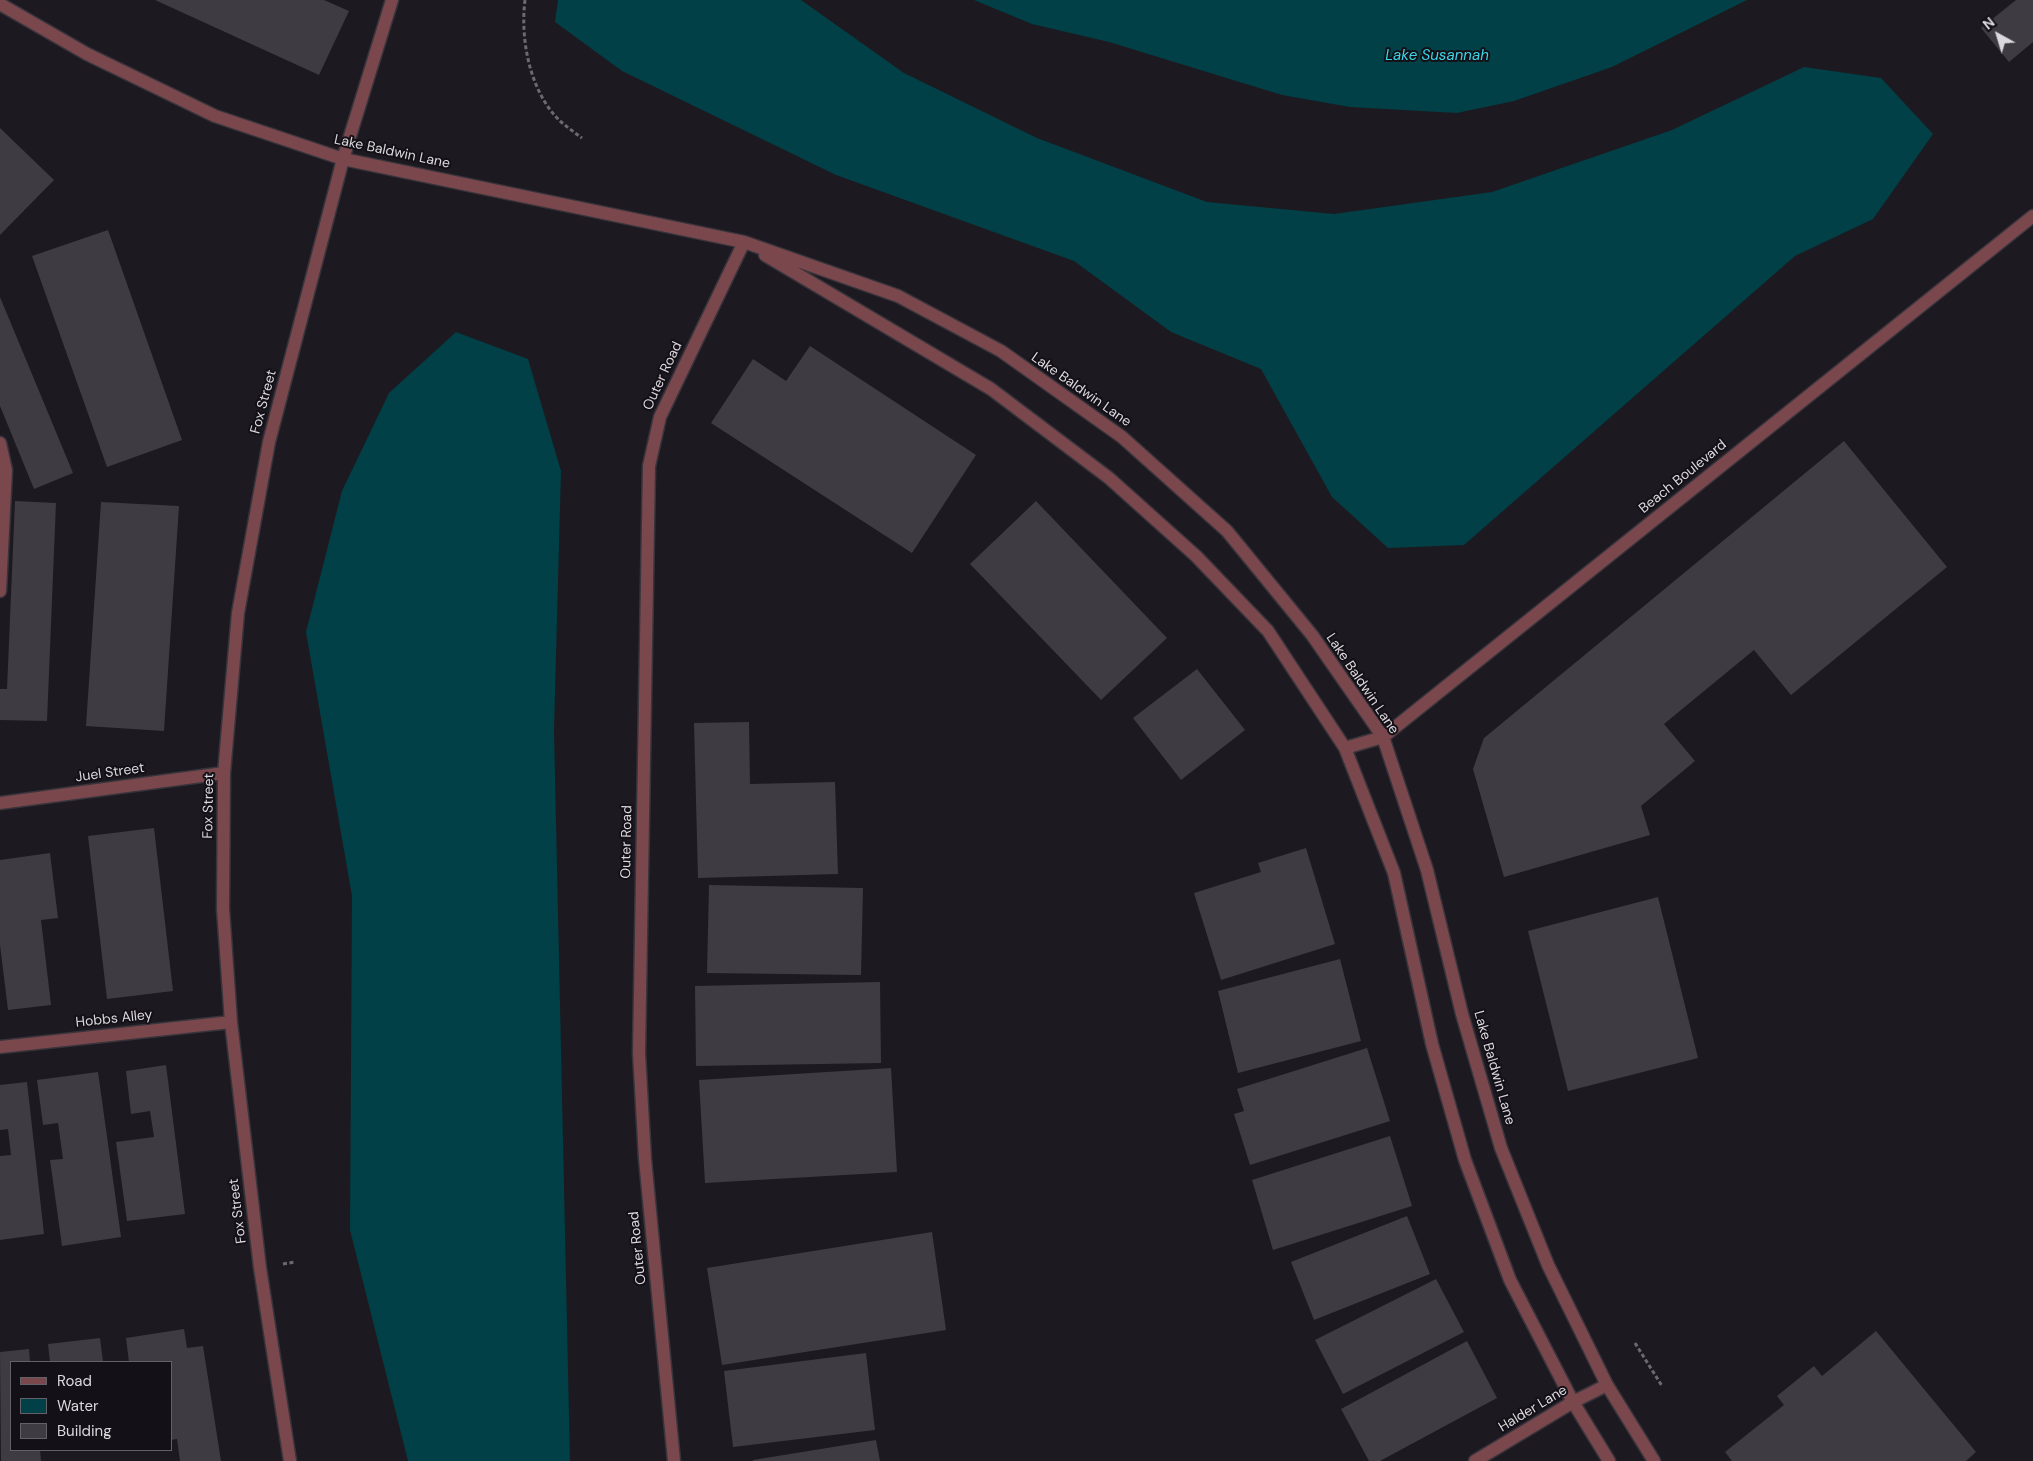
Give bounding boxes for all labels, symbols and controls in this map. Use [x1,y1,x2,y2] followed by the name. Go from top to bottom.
[1973,10,2023,60] north arrow
[1979,13,1998,34] text: N
[1385,47,1489,65] water label: Lake Susannah
[333,132,451,172] street label: Lake Baldwin Lane
[640,339,686,413] street label: Outer Road
[1028,349,1134,431] street label: Lake Baldwin Lane
[247,368,281,436] street label: Fox Street
[1636,437,1730,517] street label: Beach Boulevard
[1322,630,1402,738] street label: Lake Baldwin Lane
[74,760,146,786] street label: Juel Street
[200,773,218,839] street label: Fox Street
[618,805,636,879] street label: Outer Road
[75,1007,153,1031] street label: Hobbs Alley
[1470,1009,1518,1127] street label: Lake Baldwin Lane
[226,1177,250,1245] street label: Fox Street
[626,1211,650,1285] street label: Outer Road
[10,1361,172,1451] legend
[57,1371,92,1391] text: Road
[1496,1382,1570,1436] street label: Halder Lane
[57,1396,98,1416] text: Water
[57,1421,112,1441] text: Building

